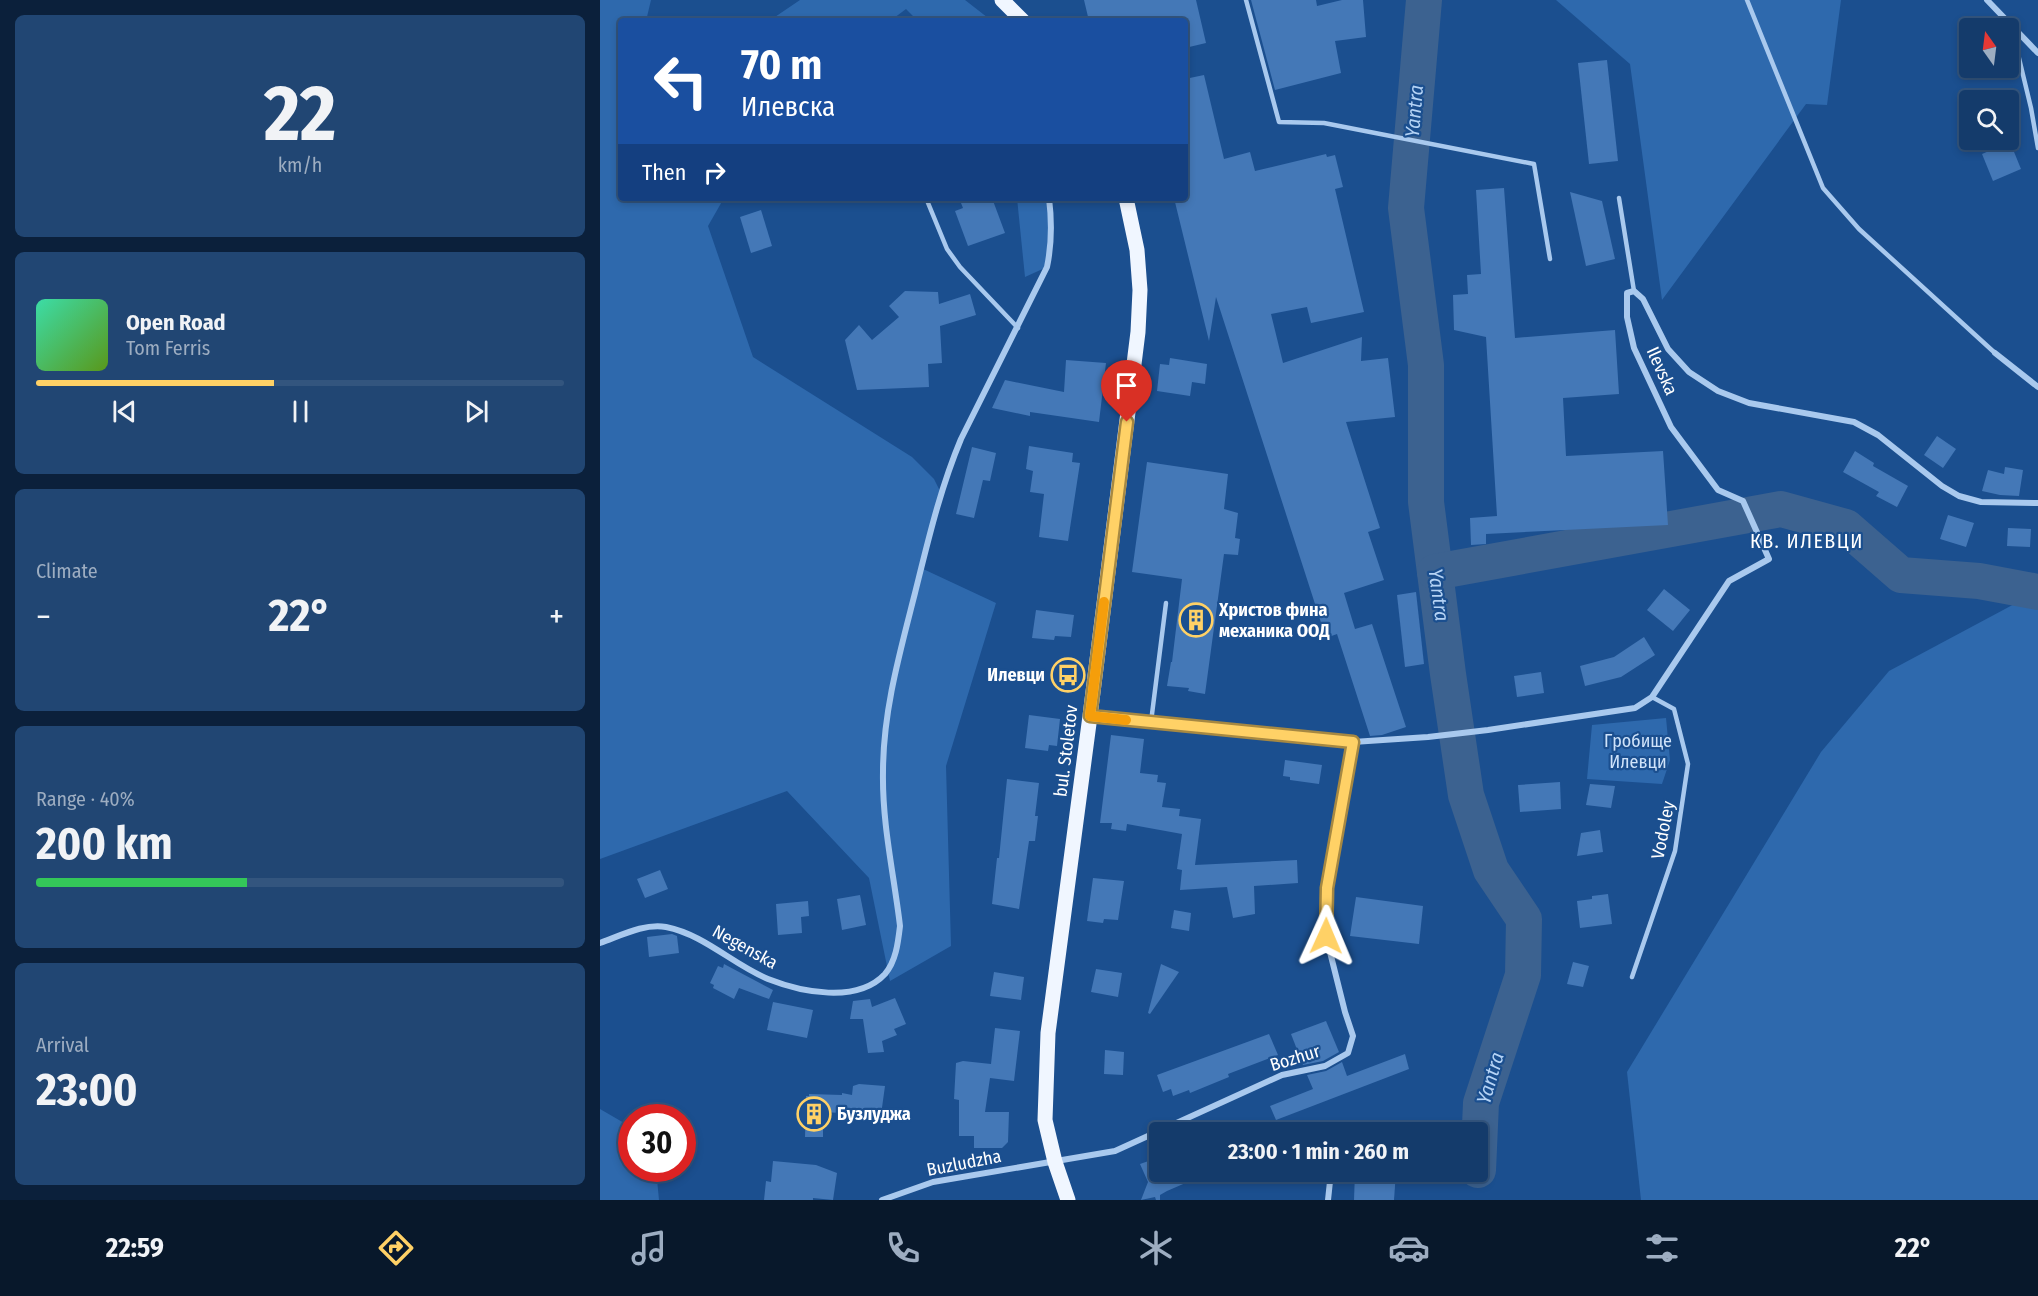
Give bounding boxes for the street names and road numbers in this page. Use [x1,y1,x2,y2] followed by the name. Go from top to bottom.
[1642,343,1682,399] street label: Ilevska
[1049,704,1083,798] street label: bul. Stoletov
[1647,799,1679,861] street label: Vodoley
[709,920,782,974] street label: Negenska
[1267,1040,1324,1076] street label: Bozhur
[925,1145,1003,1181] street label: Buzludzha

